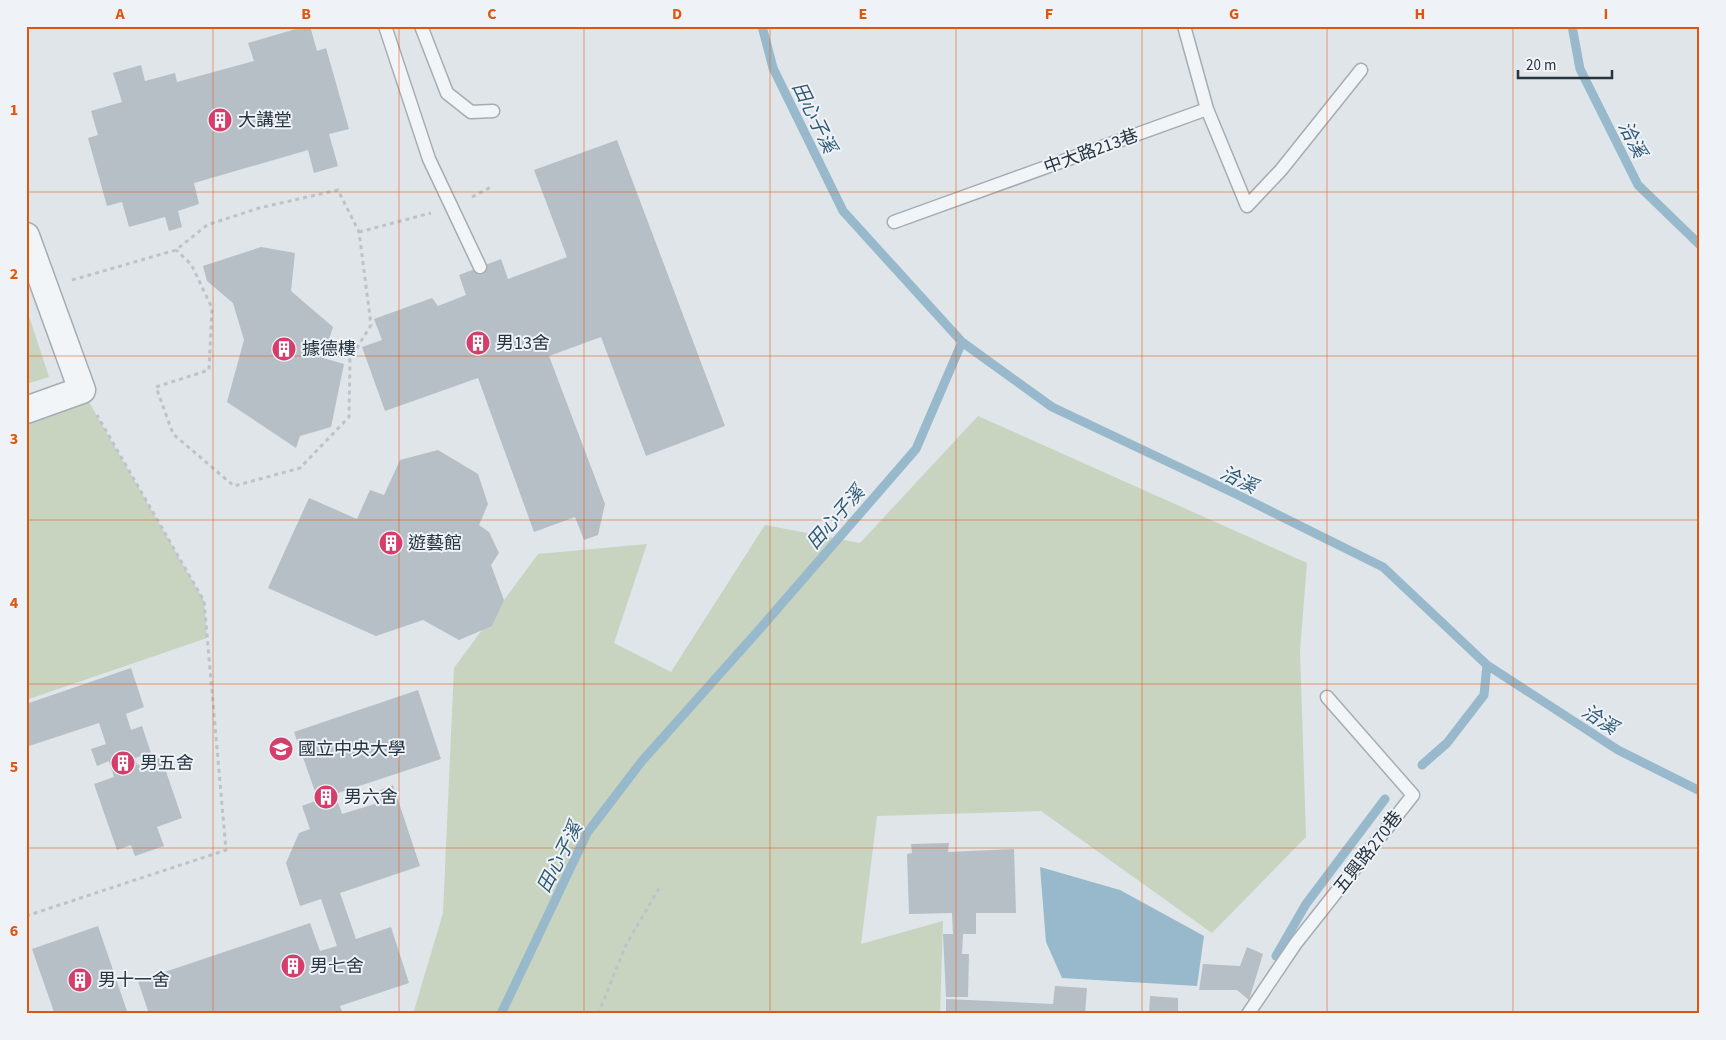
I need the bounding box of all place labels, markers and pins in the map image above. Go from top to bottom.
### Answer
building icon: 大講堂 [207,107,233,133]
place label: 大講堂 [238,108,292,133]
building icon: 男13舍 [465,330,491,356]
place label: 男13舍 [496,331,550,356]
building icon: 據德樓 [271,336,297,362]
place label: 據德樓 [302,337,356,362]
building icon: 遊藝館 [378,530,404,556]
place label: 遊藝館 [408,531,462,556]
school or university icon: 國立中央大學 [268,736,294,762]
place label: 國立中央大學 [298,737,406,762]
building icon: 男五舍 [110,750,136,776]
place label: 男五舍 [140,751,194,776]
building icon: 男六舍 [313,784,339,810]
place label: 男六舍 [344,785,398,810]
building icon: 男七舍 [280,953,306,979]
place label: 男七舍 [310,954,364,979]
building icon: 男十一舍 [67,967,93,993]
place label: 男十一舍 [98,968,170,993]

